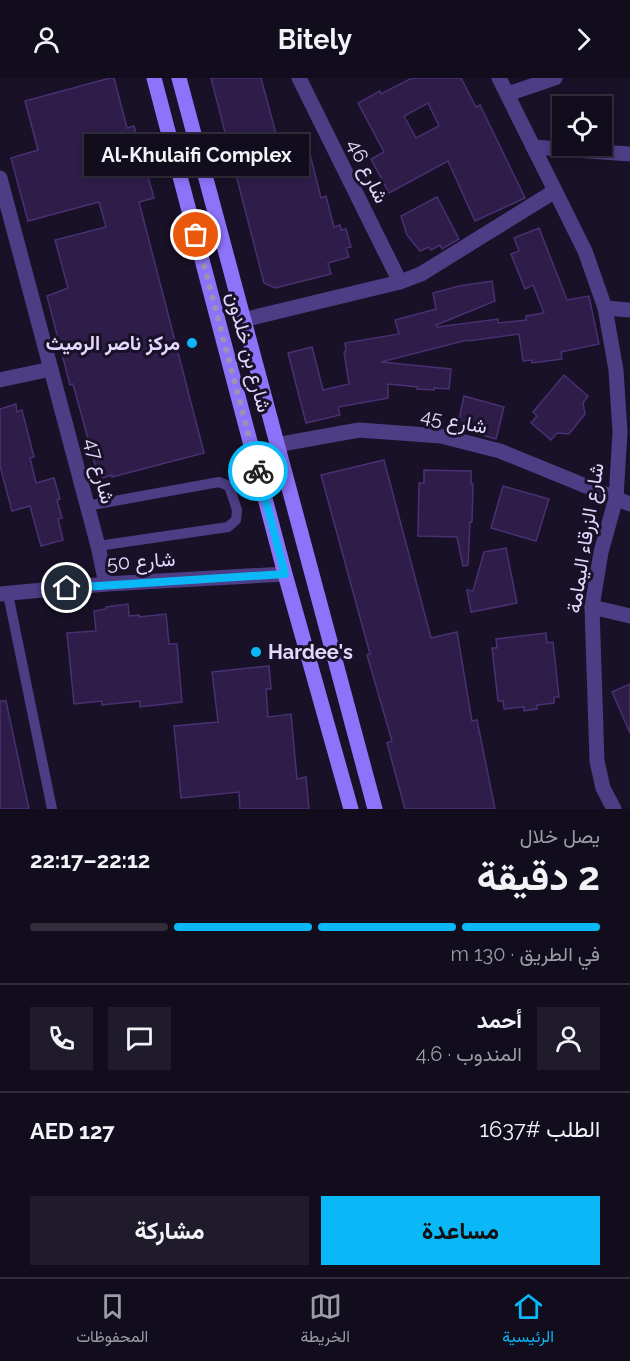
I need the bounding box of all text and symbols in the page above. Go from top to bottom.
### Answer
icon: person [30,23,63,56]
icon: forward [567,23,600,56]
text: Bitely [278,24,352,55]
map controls [552,96,612,156]
button: locate [552,96,612,156]
callout: Al-Khulaifi Complex [83,133,308,175]
street label: شارع 46 [340,135,394,208]
text: Al-Khulaifi Complex [101,143,292,167]
pin [170,209,221,260]
icon: bag [179,218,212,251]
street label: شارع بن خلدون [219,289,277,415]
place label: مركز ناصر الرميث [46,331,180,356]
marker: مركز ناصر الرميث [185,336,199,350]
street label: شارع 45 [419,403,489,441]
street label: شارع 47 [78,436,120,507]
courier [228,441,288,501]
icon: bike [242,455,275,488]
street label: شارع الزرقاء اليمامة [561,461,611,615]
street label: شارع 50 [106,547,176,577]
pin [41,562,92,613]
icon: home [50,571,83,604]
place label: Hardee's [268,640,353,664]
marker: Hardee's [249,645,263,659]
text: يصل خلال [520,824,600,848]
text: 22:12–22:17 [30,847,150,873]
text: 2 دقيقة [477,853,600,899]
text: في الطريق · 130 m [451,942,600,966]
button: phone [30,1007,93,1070]
button: chat [108,1007,171,1070]
text: أحمد [477,1007,522,1033]
button: person [537,1007,600,1070]
text: المندوب · 4.6 [416,1042,522,1066]
text: الطلب #1637 [480,1116,600,1142]
text: AED 127 [30,1118,115,1144]
button: مشاركة [30,1196,309,1265]
button: مساعدة [321,1196,600,1265]
tab: المحفوظات [76,1290,148,1351]
tab: الخريطة [300,1290,350,1351]
tab: الرئيسية [502,1290,554,1351]

